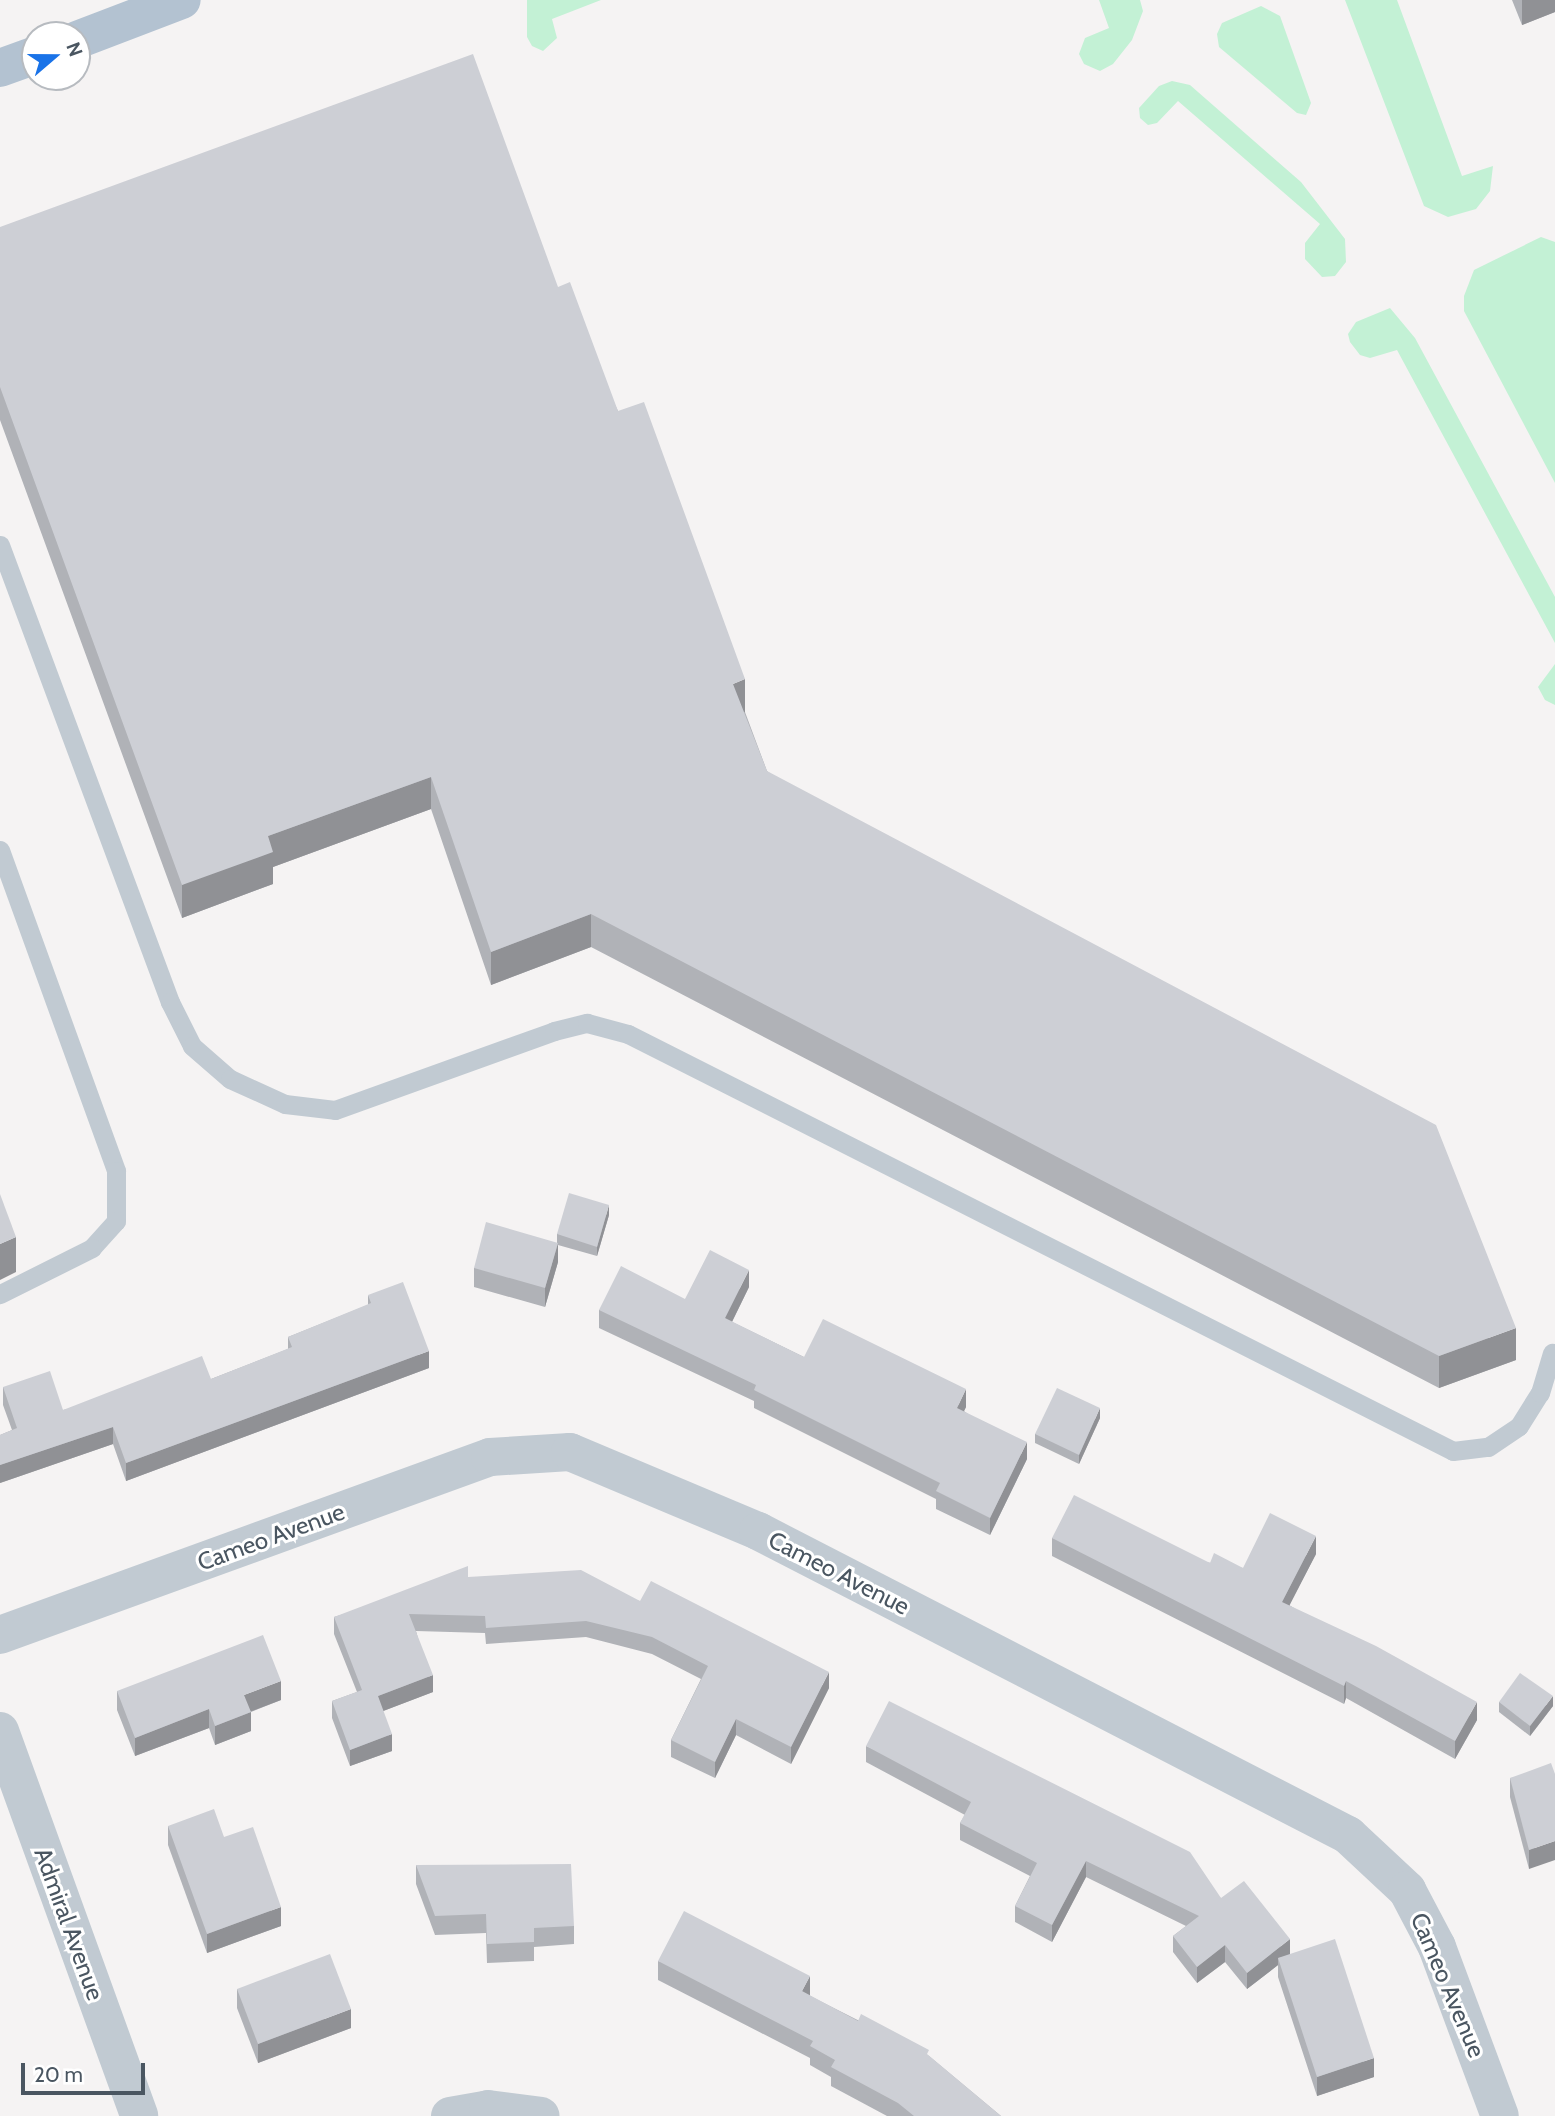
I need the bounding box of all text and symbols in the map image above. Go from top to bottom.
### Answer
north arrow [21,21,91,91]
text: N [61,39,87,60]
street label: Cameo Avenue [194,1497,348,1577]
street label: Cameo Avenue [764,1525,914,1621]
street label: Admiral Avenue [28,1844,110,2004]
street label: Cameo Avenue [1405,1908,1491,2062]
scale bar [24,2050,149,2094]
text: 20 m [34,2062,83,2087]

